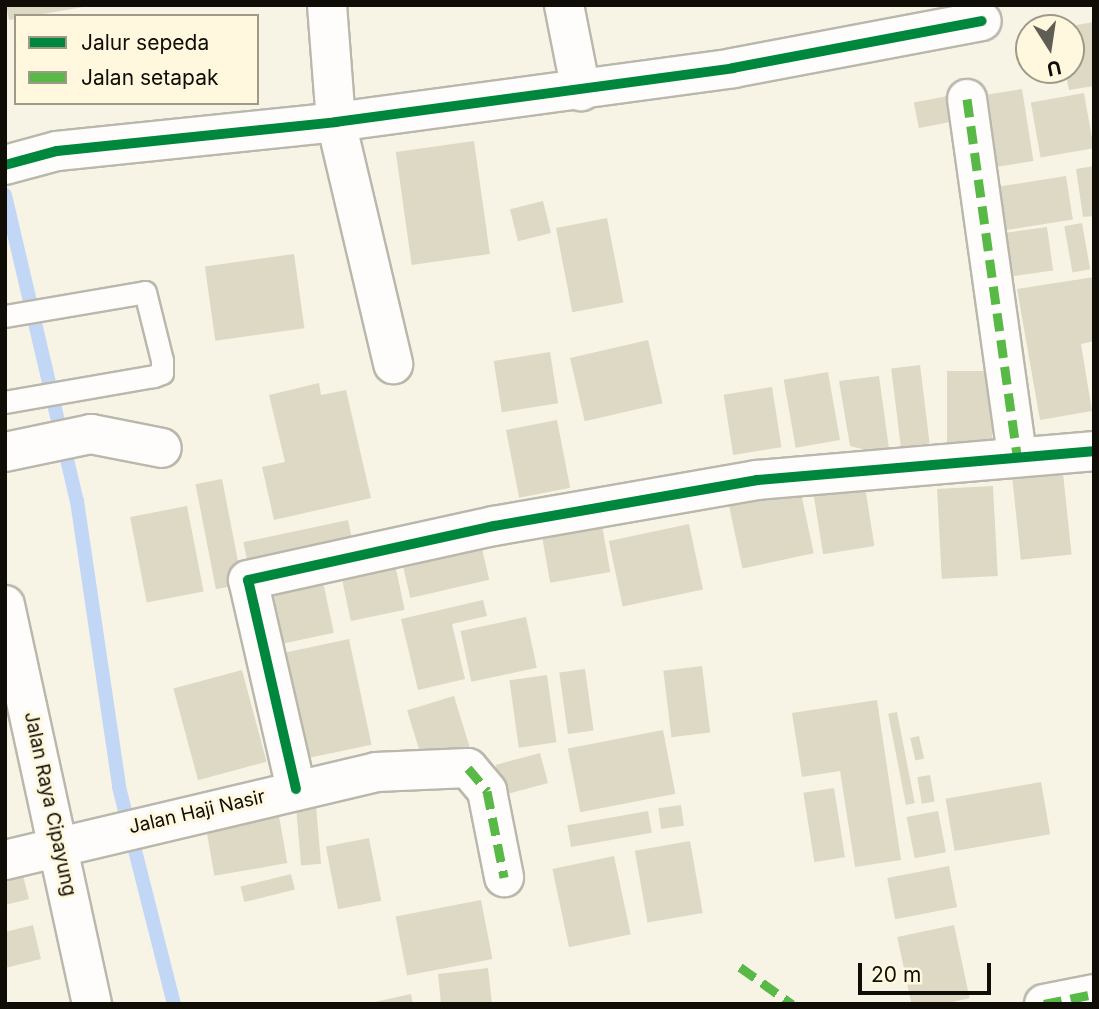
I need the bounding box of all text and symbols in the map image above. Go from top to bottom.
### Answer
legend [14,14,259,105]
north arrow [1015,14,1085,84]
text: Jalur sepeda [81,30,209,55]
text: U [1045,55,1063,81]
text: Jalan setapak [81,65,218,90]
street label: Jalan Raya Cipayung [19,710,81,898]
street label: Jalan Haji Nasir [126,785,268,839]
scale bar [861,950,994,994]
text: 20 m [871,962,921,987]

